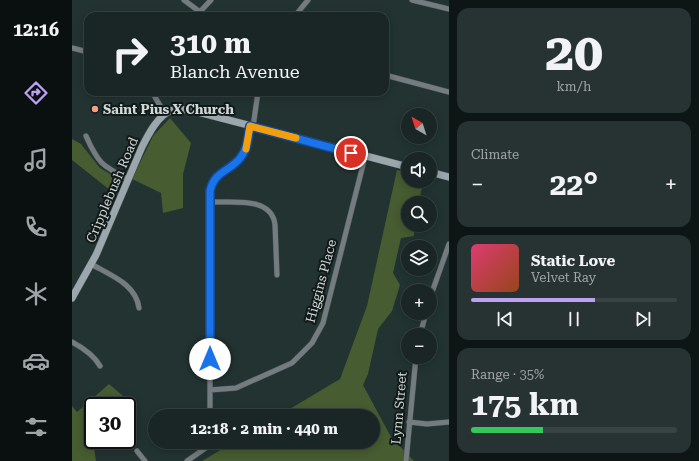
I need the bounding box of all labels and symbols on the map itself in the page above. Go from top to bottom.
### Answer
place label: Saint Pius X Church [103,102,234,117]
marker: Saint Pius X Church [90,104,100,114]
north arrow [401,108,437,144]
street label: Cripplebush Road [83,134,141,245]
pin [334,136,368,170]
street label: Higgins Place [303,238,339,324]
position arrow [189,338,231,380]
street label: Lynn Street [388,371,410,445]
speed limit sign: 30 [84,397,136,449]

